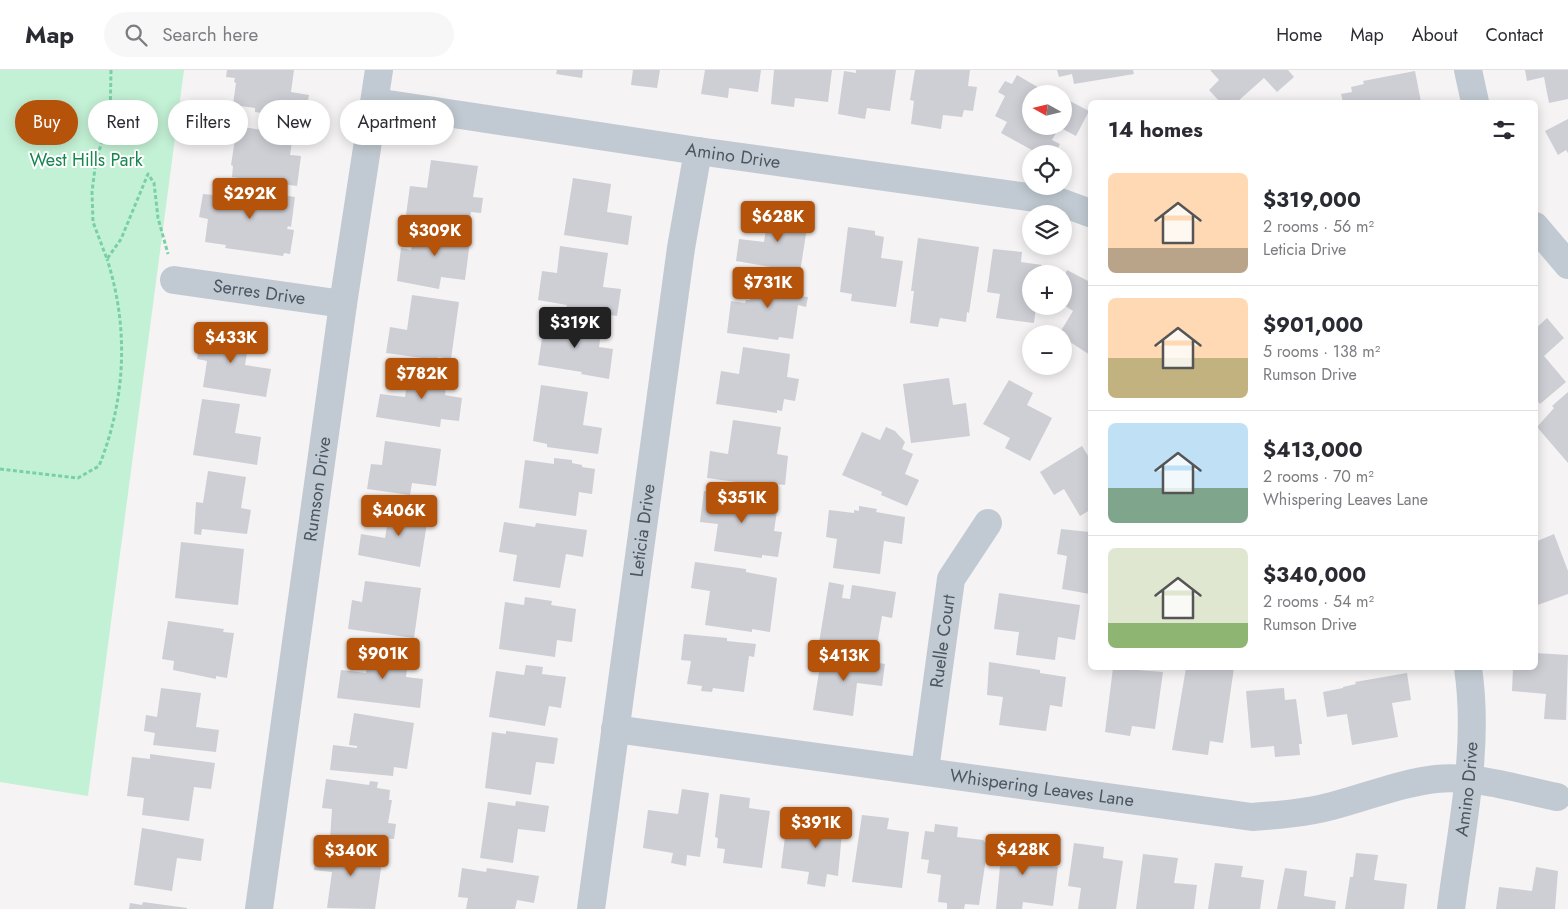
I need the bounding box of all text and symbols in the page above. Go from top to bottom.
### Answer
search box [104,12,454,57]
text: Map [25,17,74,52]
icon: search [122,21,150,49]
text: Search here [162,21,258,48]
text: Home [1276,22,1322,48]
text: Map [1350,22,1384,48]
text: About [1412,22,1457,48]
text: Contact [1485,22,1543,48]
north arrow [1022,85,1072,135]
map controls [1022,85,1072,375]
chip: Buy [15,100,78,145]
chip: Rent [88,100,158,145]
chip: Filters [168,100,248,145]
chip: New [258,100,330,145]
chip: Apartment [340,100,454,145]
text: 14 homes [1108,115,1203,145]
icon: filters [1490,116,1518,144]
street label: Amino Drive [684,136,782,175]
button: locate [1022,145,1072,195]
park label: West Hills Park [29,147,143,173]
pin: $292K [215,178,285,220]
text: $292K [224,182,276,205]
text: $319,000 [1263,185,1361,215]
icon: home [1148,193,1208,253]
pin: $628K [743,200,813,243]
text: $628K [752,205,804,228]
button: layers [1022,205,1072,255]
pin: $309K [400,214,470,257]
text: 2 rooms · 56 m² [1263,215,1374,238]
text: $309K [409,219,461,242]
text: Leticia Drive [1263,238,1346,261]
button: + [1022,265,1072,315]
pin: $731K [733,266,803,309]
text: $731K [744,271,792,294]
street label: Serres Drive [211,273,307,312]
pin: $319K [540,306,610,349]
text: $901,000 [1263,310,1363,340]
text: $319K [550,311,600,334]
icon: home [1148,318,1208,378]
pin: $433K [196,322,266,364]
button: − [1022,325,1072,375]
text: $433K [205,326,257,349]
text: 5 rooms · 138 m² [1263,340,1380,363]
pin: $782K [387,358,457,400]
text: $782K [396,362,448,385]
text: Rumson Drive [1263,363,1357,386]
street label: Rumson Drive [297,435,337,543]
text: $413,000 [1263,435,1363,465]
icon: home [1148,443,1208,503]
text: 2 rooms · 70 m² [1263,465,1374,488]
street label: Leticia Drive [623,482,662,579]
pin: $351K [707,482,777,524]
text: $351K [717,486,767,509]
text: Whispering Leaves Lane [1263,488,1428,511]
pin: $406K [364,494,434,537]
text: $406K [372,499,426,522]
text: $340,000 [1263,560,1366,590]
icon: home [1148,568,1208,628]
text: 2 rooms · 54 m² [1263,590,1374,613]
street label: Ruelle Court [923,592,962,689]
text: Rumson Drive [1263,613,1357,636]
pin: $901K [348,638,418,680]
pin: $413K [809,640,879,682]
text: $901K [358,642,408,665]
text: $413K [819,644,869,667]
street label: Amino Drive [1449,741,1484,838]
street label: Whispering Leaves Lane [948,762,1136,814]
pin: $391K [781,806,851,849]
text: $391K [791,811,841,834]
pin: $340K [316,834,386,877]
pin: $428K [988,834,1058,876]
text: $428K [997,838,1049,861]
text: $340K [325,839,377,862]

